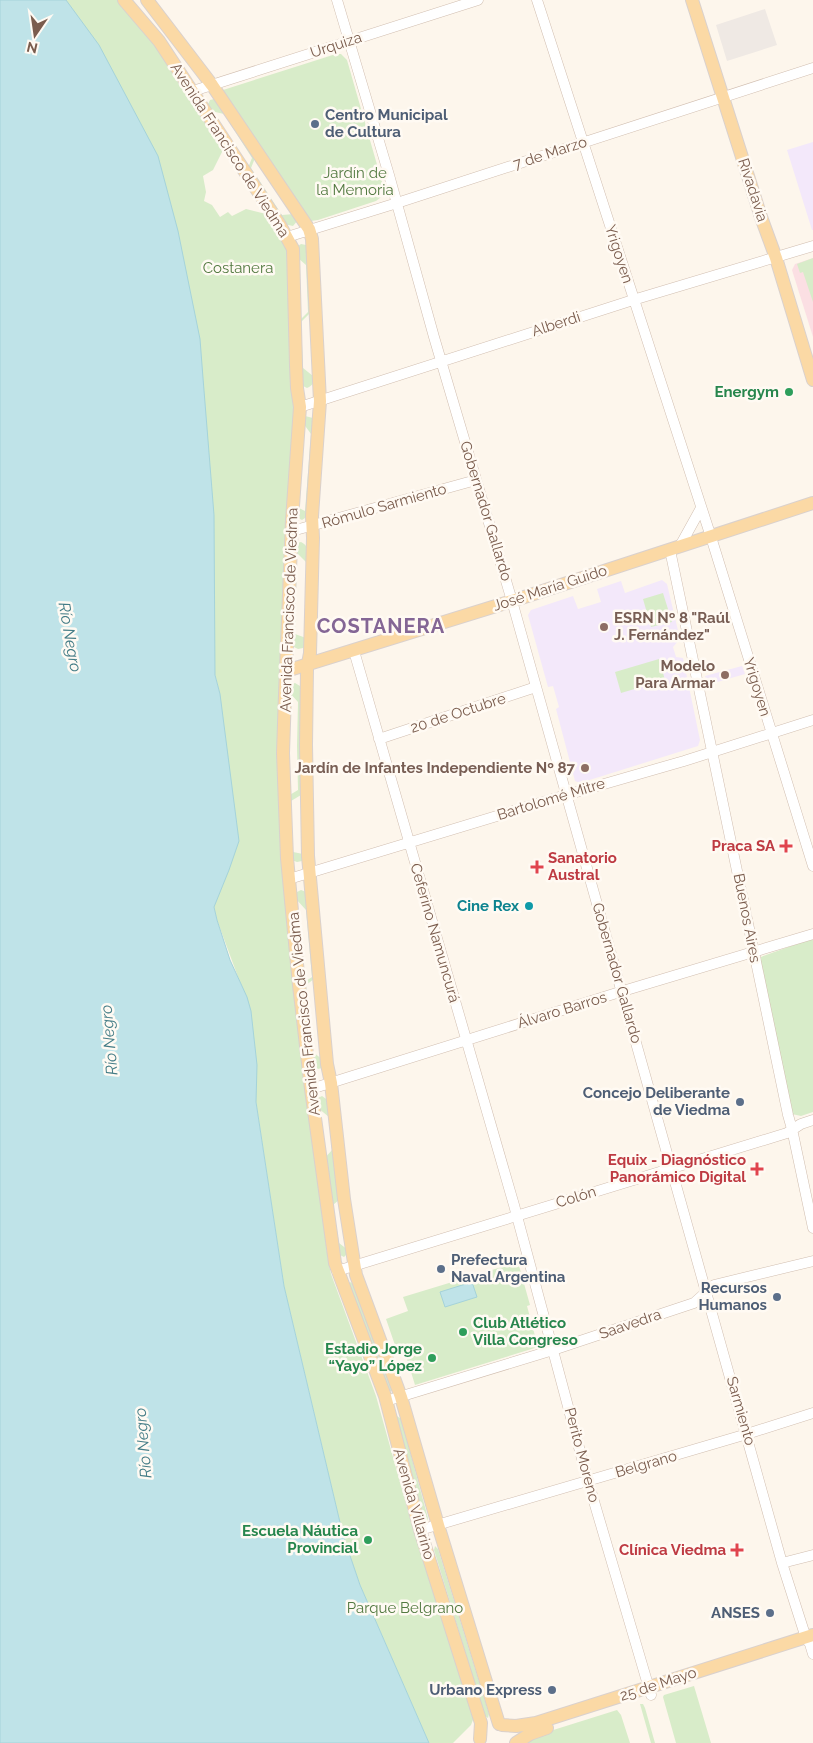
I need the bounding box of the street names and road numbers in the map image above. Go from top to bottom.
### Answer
street label: Urquiza [308,28,364,62]
street label: Avenida Francisco de Viedma [167,59,293,241]
street label: 7 de Marzo [511,133,589,173]
street label: Rivadavia [734,156,772,224]
street label: Yrigoyen [601,222,637,286]
street label: Alberdi [529,308,583,340]
street label: Gobernador Gallardo [456,439,516,583]
street label: Rómulo Sarmiento [320,480,448,532]
street label: Avenida Francisco de Viedma [276,507,302,713]
street label: José María Guido [491,561,609,615]
street label: Yrigoyen [740,655,774,719]
street label: 20 de Octubre [408,689,508,737]
street label: Bartolomé Mitre [495,774,607,824]
street label: Ceferino Namuncurá [406,861,464,1005]
street label: Buenos Aires [730,872,764,964]
street label: Gobernador Gallardo [588,901,646,1045]
street label: Avenida Francisco de Viedma [284,911,324,1117]
street label: Álvaro Barros [515,988,609,1032]
street label: Colón [554,1182,598,1212]
street label: Saavedra [597,1305,663,1343]
street label: Sarmiento [723,1374,759,1448]
street label: Perito Moreno [561,1406,603,1505]
street label: Avenida Villarino [389,1446,439,1562]
street label: Belgrano [613,1447,679,1481]
street label: 25 de Mayo [617,1663,699,1705]

